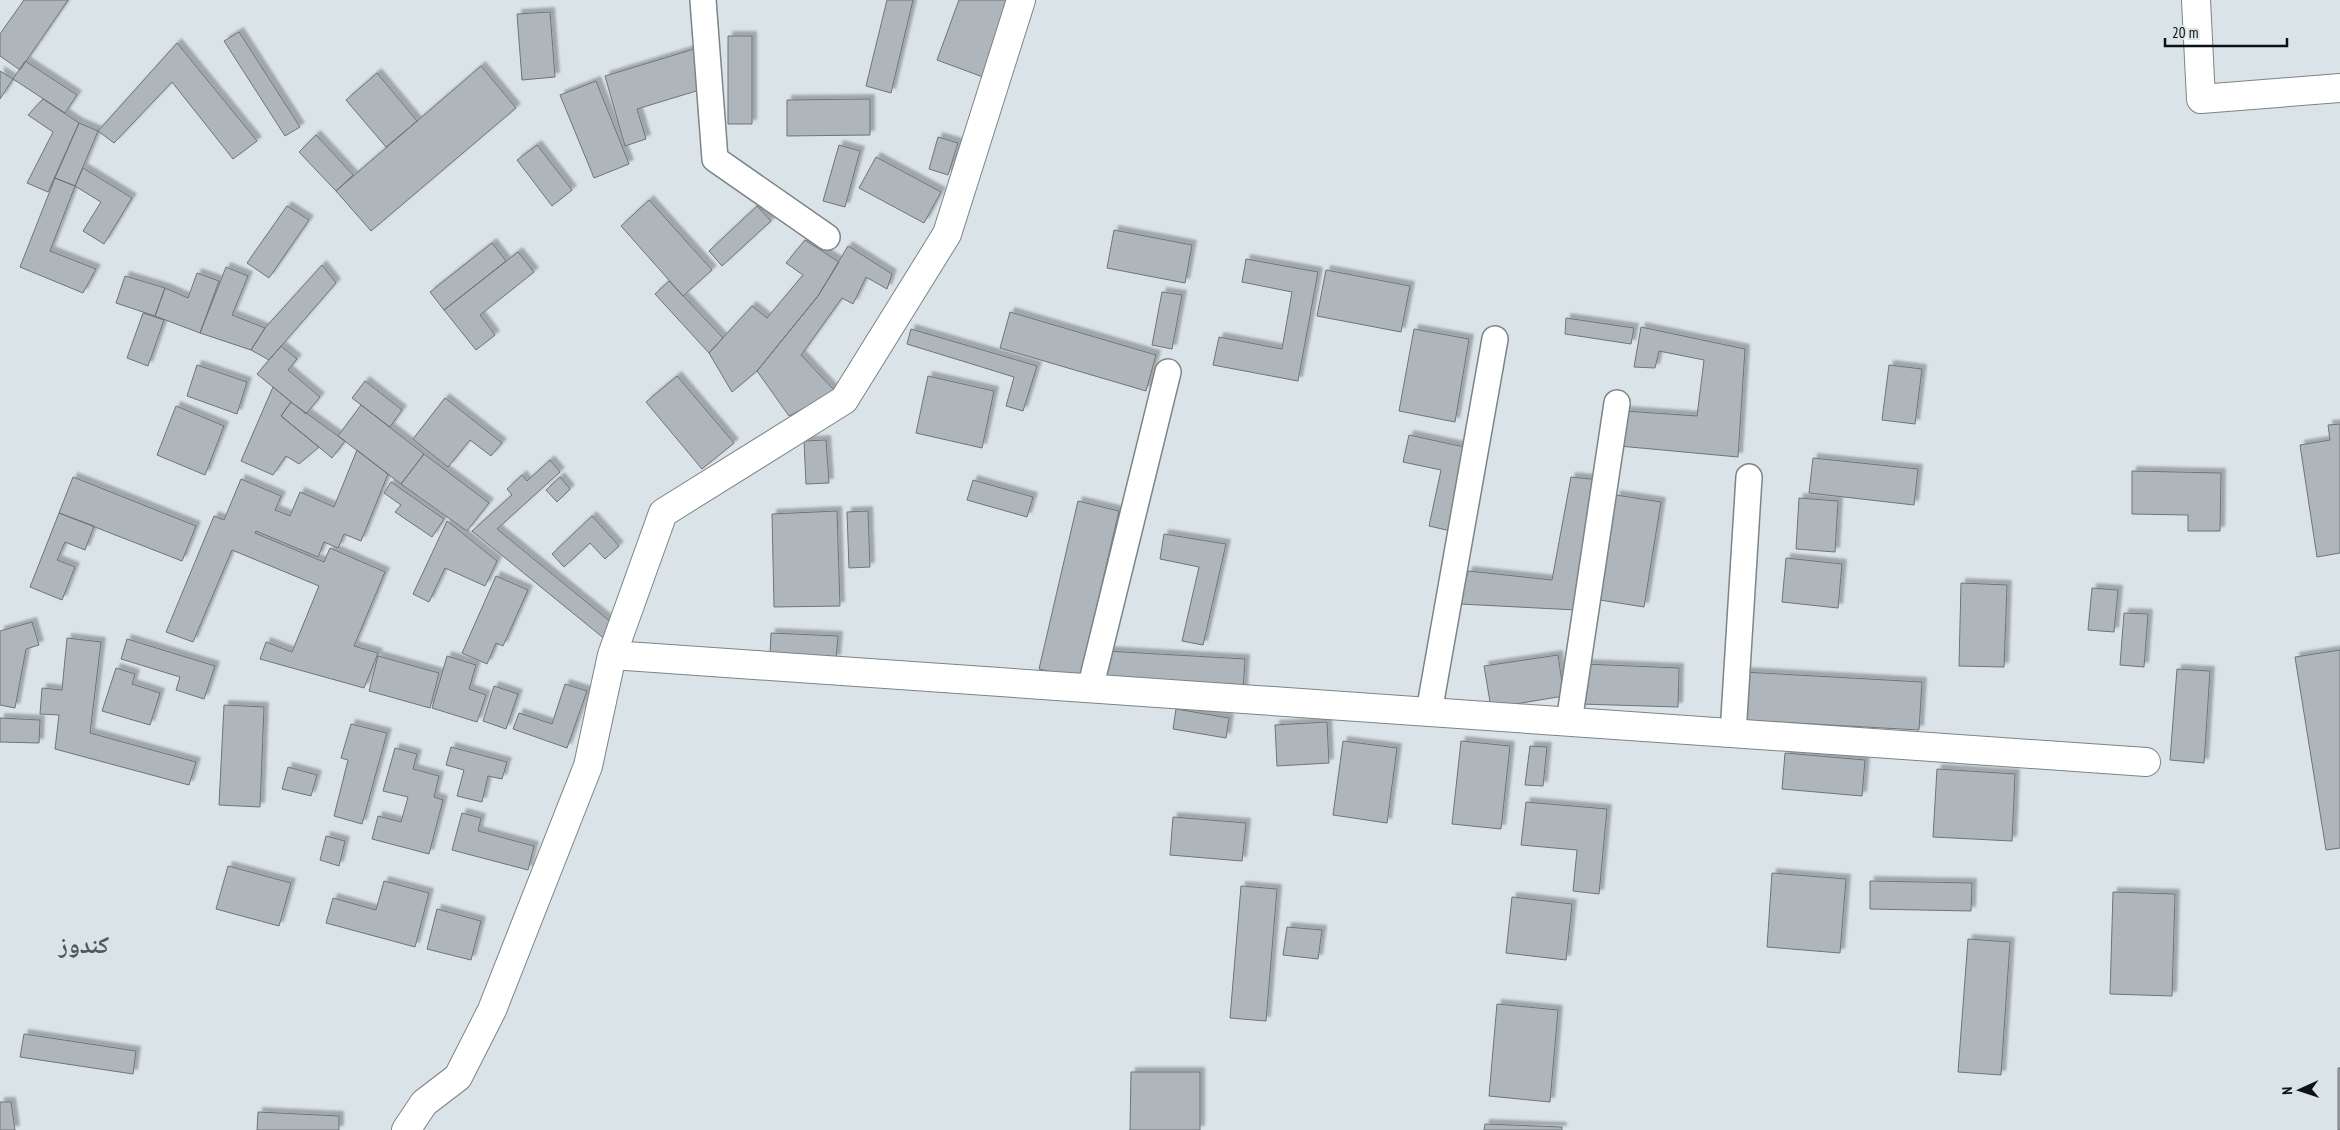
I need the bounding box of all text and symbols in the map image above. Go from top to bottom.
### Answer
scale bar [2165,15,2288,47]
text: 20 m [2172,23,2198,42]
district label: کندوز [58,929,109,960]
north arrow [2275,1065,2325,1115]
text: N [2278,1086,2296,1095]

